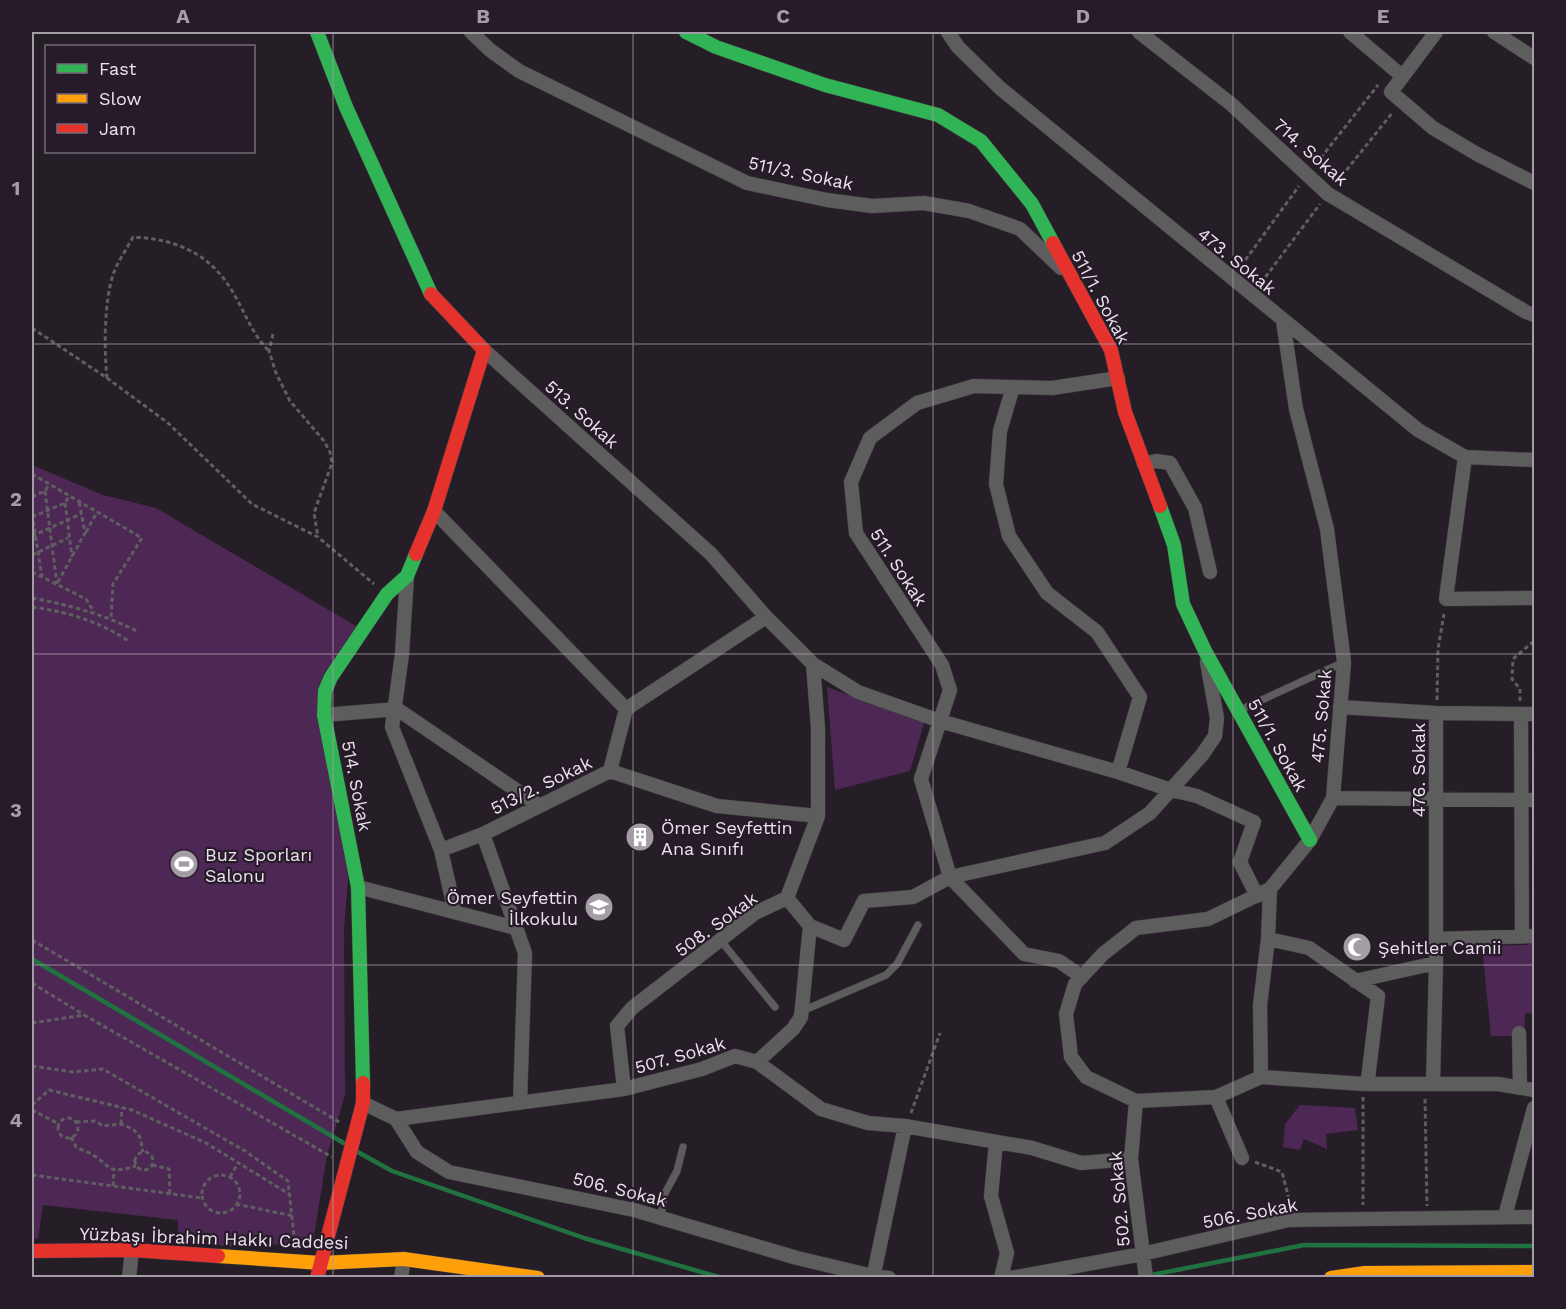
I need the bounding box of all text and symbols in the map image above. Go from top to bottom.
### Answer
text: A [176,4,190,28]
text: B [476,4,490,28]
text: C [776,4,790,28]
text: D [1076,4,1090,28]
text: E [1377,4,1389,28]
legend [45,45,255,153]
text: Fast [99,58,137,79]
text: Slow [99,88,142,109]
street label: 714. Sokak [1270,114,1352,190]
text: Jam [99,118,136,139]
street label: 511/3. Sokak [747,152,855,194]
text: 1 [12,176,20,200]
street label: 473. Sokak [1194,223,1280,299]
street label: 511/1. Sokak [1068,247,1134,347]
street label: 513. Sokak [541,376,623,452]
text: 2 [10,487,22,511]
street label: 511. Sokak [866,524,932,610]
street label: 475. Sokak [1306,668,1336,764]
street label: 511/1. Sokak [1244,695,1312,795]
street label: 476. Sokak [1408,723,1429,817]
street label: 514. Sokak [338,739,376,833]
street label: 513/2. Sokak [487,751,595,819]
text: 3 [10,798,22,822]
place label: Ömer Seyfettin Ana Sınıfı [661,817,793,859]
building icon: Ömer Seyfettin Ana Sınıfı [624,821,656,853]
place label: Buz Sporları Salonu [205,844,312,886]
sports icon: Buz Sporları Salonu [168,848,200,880]
place label: Ömer Seyfettin İlkokulu [446,887,578,929]
street label: 508. Sokak [671,887,761,961]
school or university icon: Ömer Seyfettin İlkokulu [583,891,615,923]
mosque icon: Şehitler Camii [1341,931,1373,963]
place label: Şehitler Camii [1378,937,1502,958]
street label: 507. Sokak [632,1032,728,1078]
text: 4 [10,1108,23,1132]
street label: 502. Sokak [1104,1150,1134,1248]
street label: 506. Sokak [571,1167,669,1211]
street label: 506. Sokak [1201,1194,1299,1232]
street label: Yüzbaşı İbrahim Hakkı Caddesi [79,1223,349,1253]

